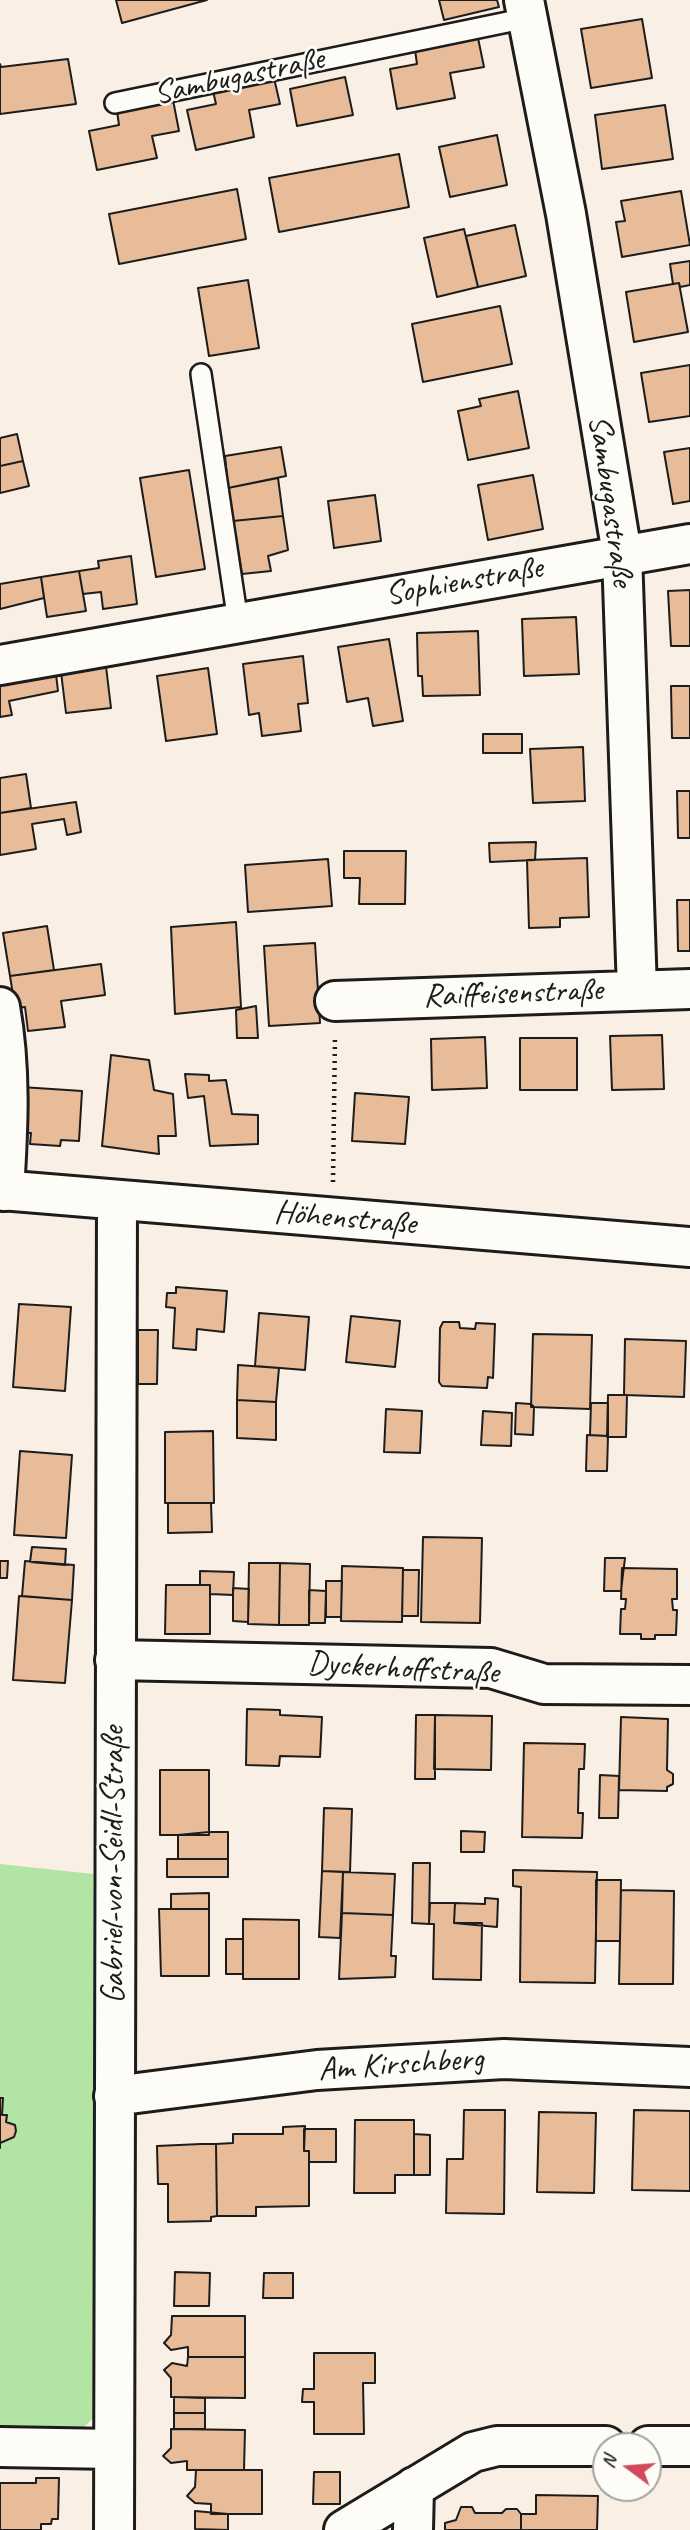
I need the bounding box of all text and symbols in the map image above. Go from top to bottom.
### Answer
street label: Sambugastraße [150,40,328,114]
street label: Sambugastraße [578,413,642,589]
street label: Sophienstraße [382,549,546,615]
street label: Raiffeisenstraße [423,971,603,1017]
street label: Höhenstraße [272,1193,418,1245]
street label: Dyckerhoffstraße [306,1644,500,1694]
street label: Gabriel-von-Seidl-Straße [94,1726,134,2004]
street label: Am Kirschberg [317,2039,485,2091]
north arrow [592,2432,662,2502]
text: N [596,2453,622,2471]

